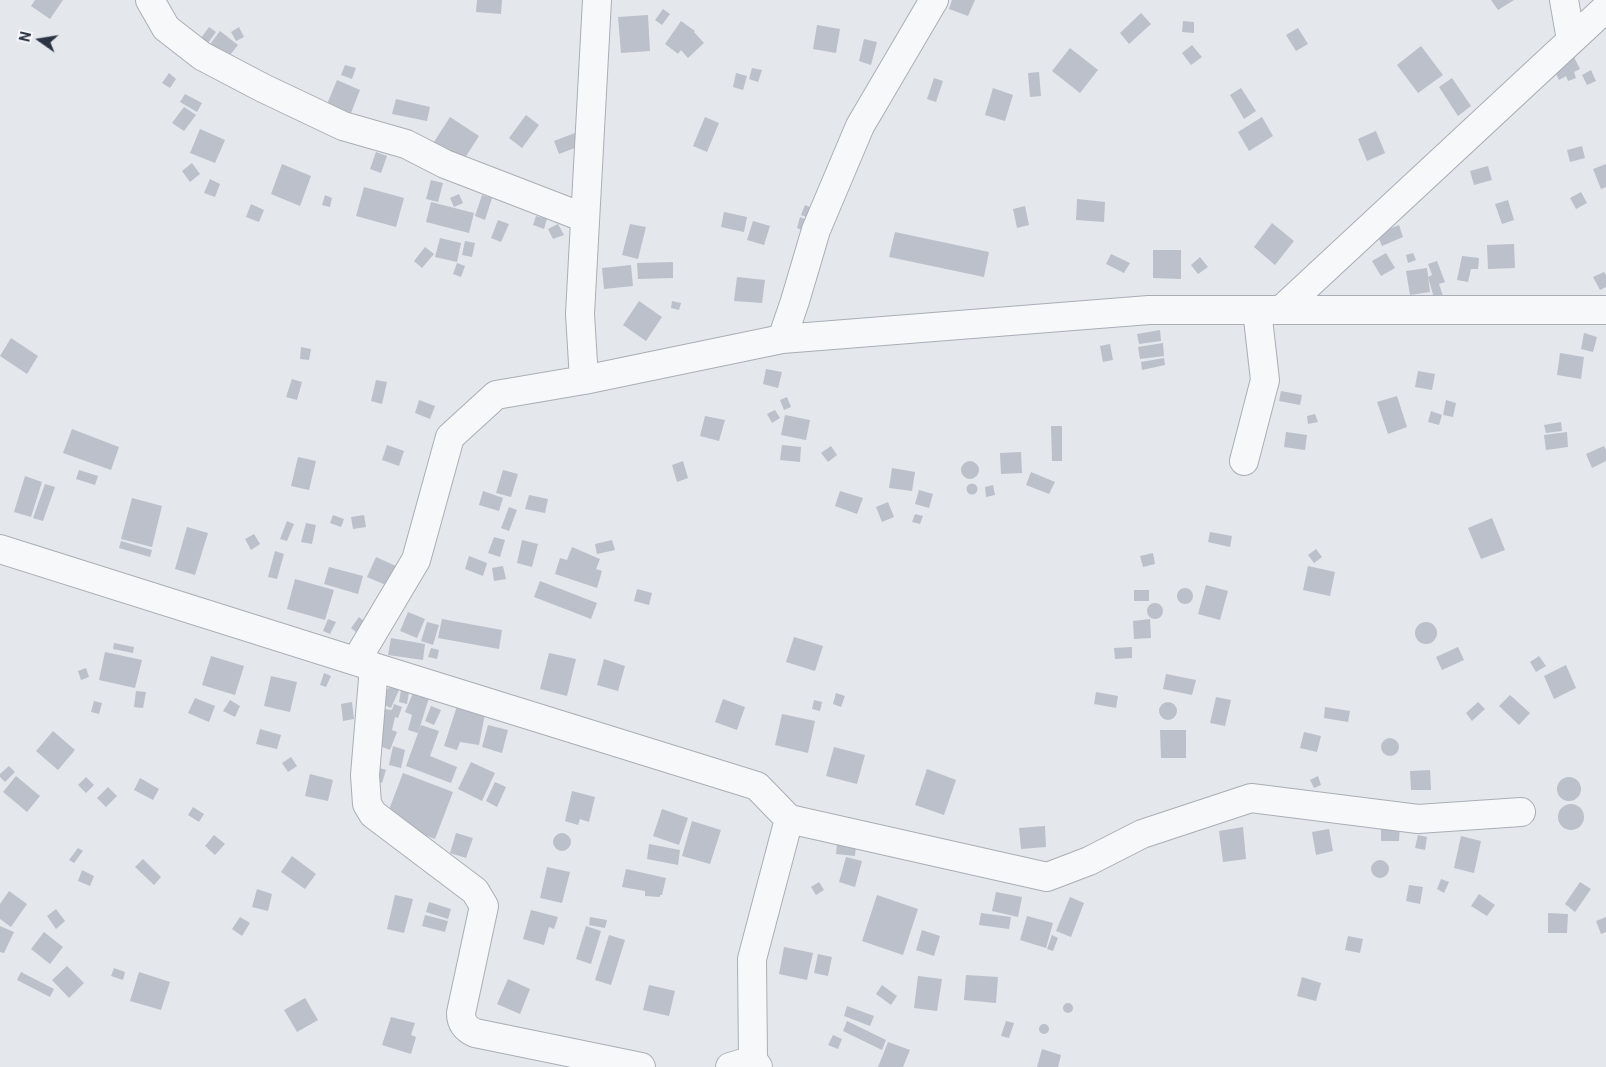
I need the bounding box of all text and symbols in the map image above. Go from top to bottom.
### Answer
north arrow [15,15,65,65]
text: N [16,30,34,43]

